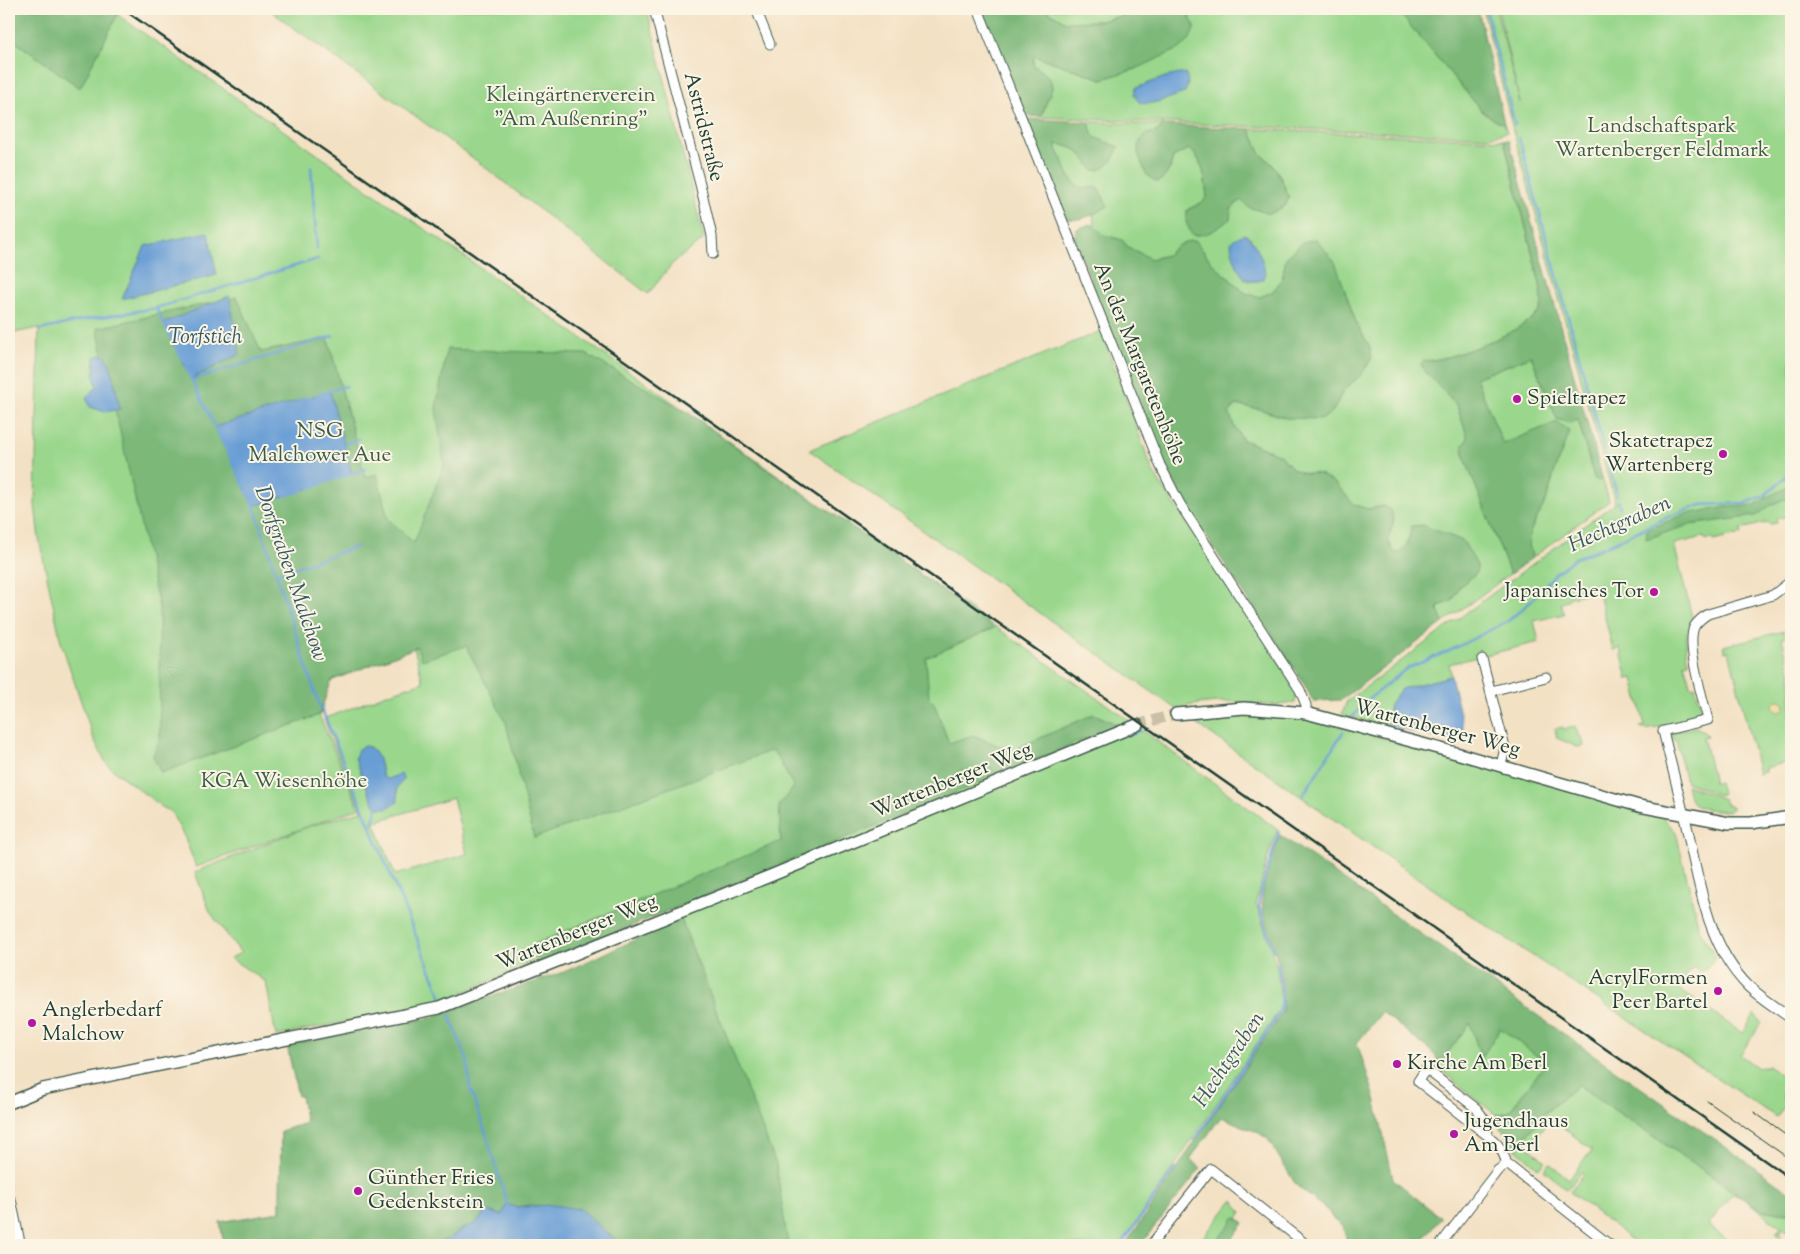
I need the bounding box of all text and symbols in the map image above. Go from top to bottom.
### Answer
street label: Astridstraße [675,69,731,185]
park label: Kleingärtnerverein "Am Außenring" [486,81,656,135]
park label: Landschaftspark Wartenberger Feldmark [1555,112,1770,166]
street label: An der Margaretenhöhe [1085,258,1193,470]
water label: Torfstich [168,322,243,354]
place label: Spieltrapez [1527,384,1626,414]
marker: Spieltrapez [1511,393,1523,405]
park label: NSG Malchower Aue [249,417,391,471]
place label: Skatetrapez Wartenberg [1605,427,1713,481]
marker: Skatetrapez Wartenberg [1717,448,1729,460]
water label: Dorfgraben Malchow [245,482,335,666]
water label: Hechtgraben [1563,488,1677,562]
place label: Japanisches Tor [1503,577,1644,607]
marker: Japanisches Tor [1648,586,1660,598]
street label: Wartenberger Weg [1350,692,1524,766]
street label: Wartenberger Weg [867,735,1037,827]
park label: KGA Wiesenhöhe [201,767,367,797]
street label: Wartenberger Weg [492,887,662,979]
place label: AcrylFormen Peer Bartel [1588,964,1708,1018]
marker: AcrylFormen Peer Bartel [1712,985,1724,997]
place label: Anglerbedarf Malchow [42,996,164,1050]
water label: Hechtgraben [1186,1005,1274,1114]
marker: Anglerbedarf Malchow [26,1017,38,1029]
place label: Kirche Am Berl [1407,1049,1547,1079]
marker: Kirche Am Berl [1391,1058,1403,1070]
place label: Jugendhaus Am Berl [1463,1107,1568,1161]
marker: Jugendhaus Am Berl [1448,1128,1460,1140]
place label: Günther Fries Gedenkstein [368,1164,494,1218]
marker: Günther Fries Gedenkstein [352,1185,364,1197]

